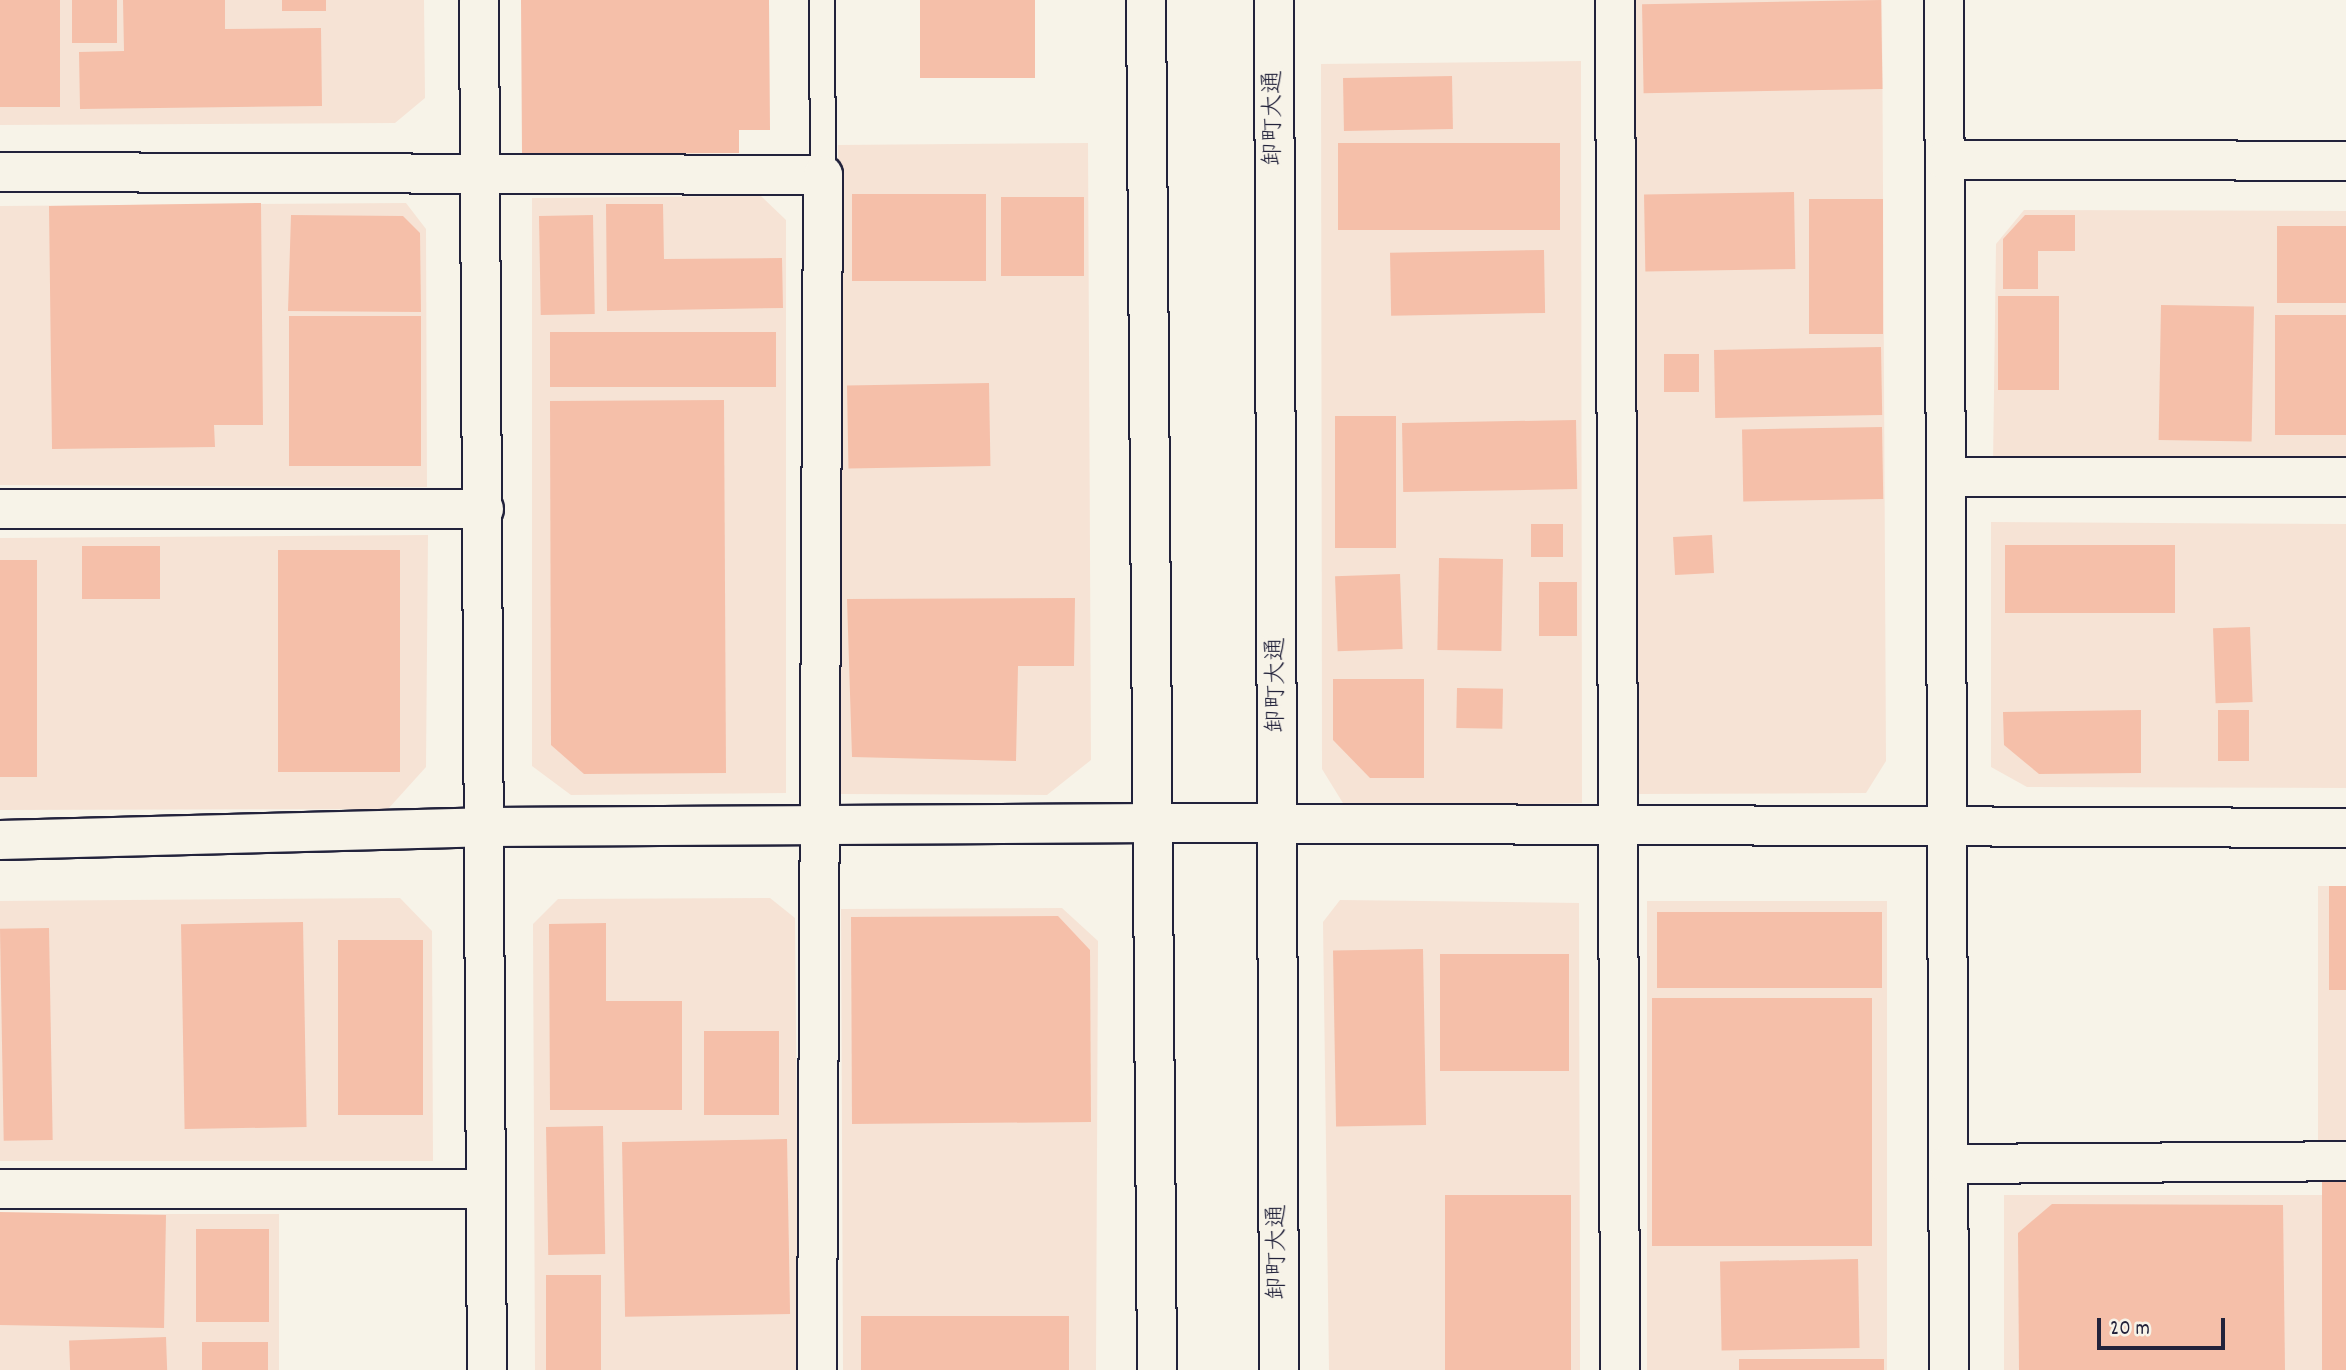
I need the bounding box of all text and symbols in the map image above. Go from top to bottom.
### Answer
street label: 卸町大通 [1261,70,1289,166]
street label: 卸町大通 [1264,637,1292,733]
street label: 卸町大通 [1265,1204,1293,1300]
scale bar [2101,1304,2229,1348]
text: 20 m [2110,1315,2150,1345]

